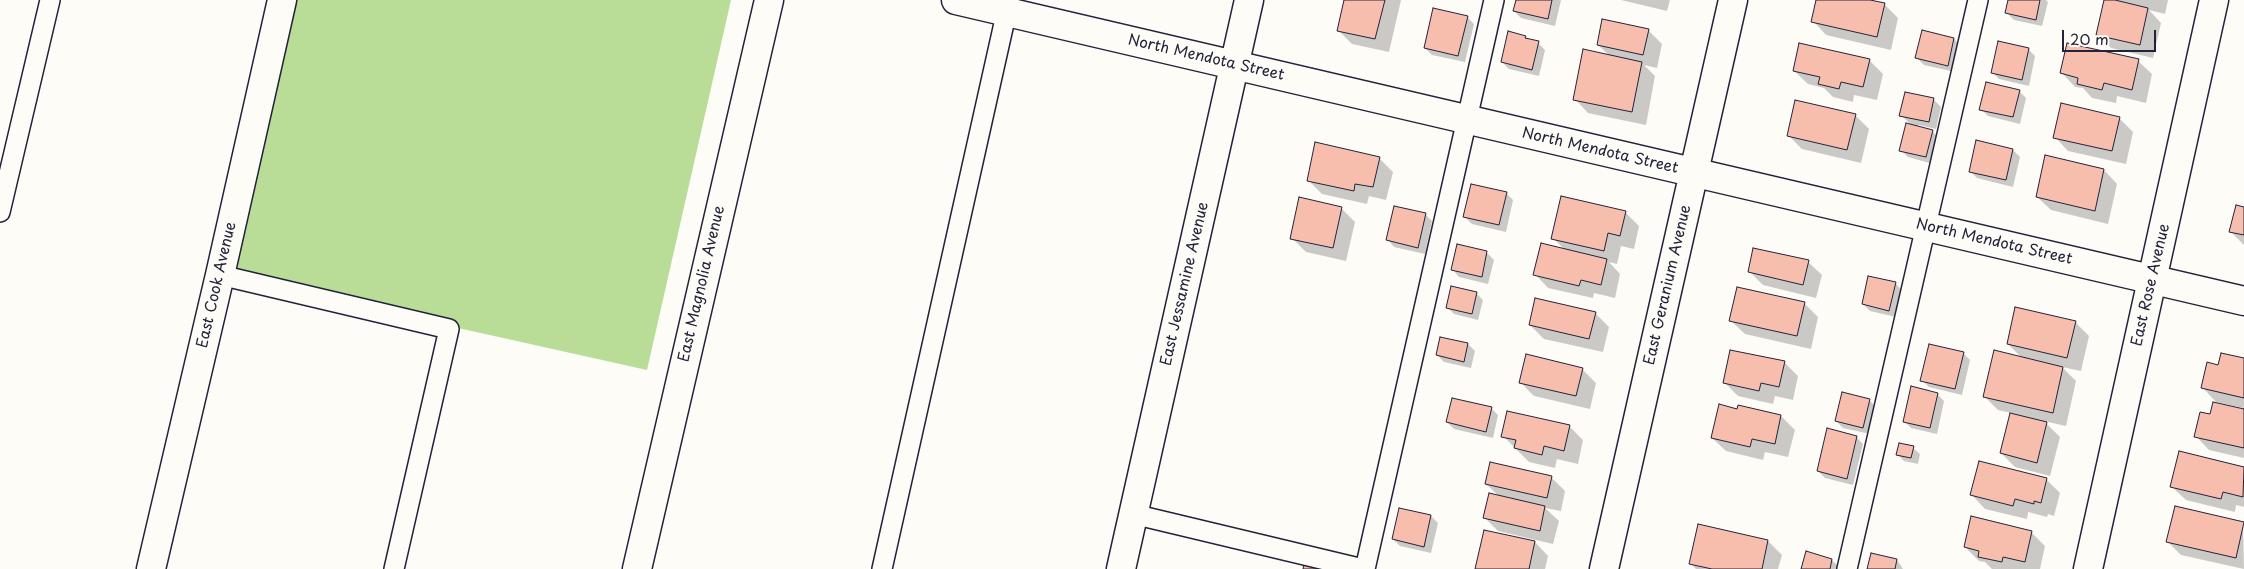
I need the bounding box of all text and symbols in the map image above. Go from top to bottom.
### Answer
scale bar [2064,20,2158,52]
text: 20 m [2070,27,2109,50]
street label: North Mendota Street [1126,31,1286,85]
street label: North Mendota Street [1520,124,1680,178]
street label: East Jessamine Avenue [1157,200,1213,368]
street label: East Geranium Avenue [1641,203,1695,367]
street label: East Magnolia Avenue [675,204,729,364]
street label: North Mendota Street [1914,215,2074,269]
street label: East Cook Avenue [194,220,240,350]
street label: East Rose Avenue [2128,222,2174,348]

